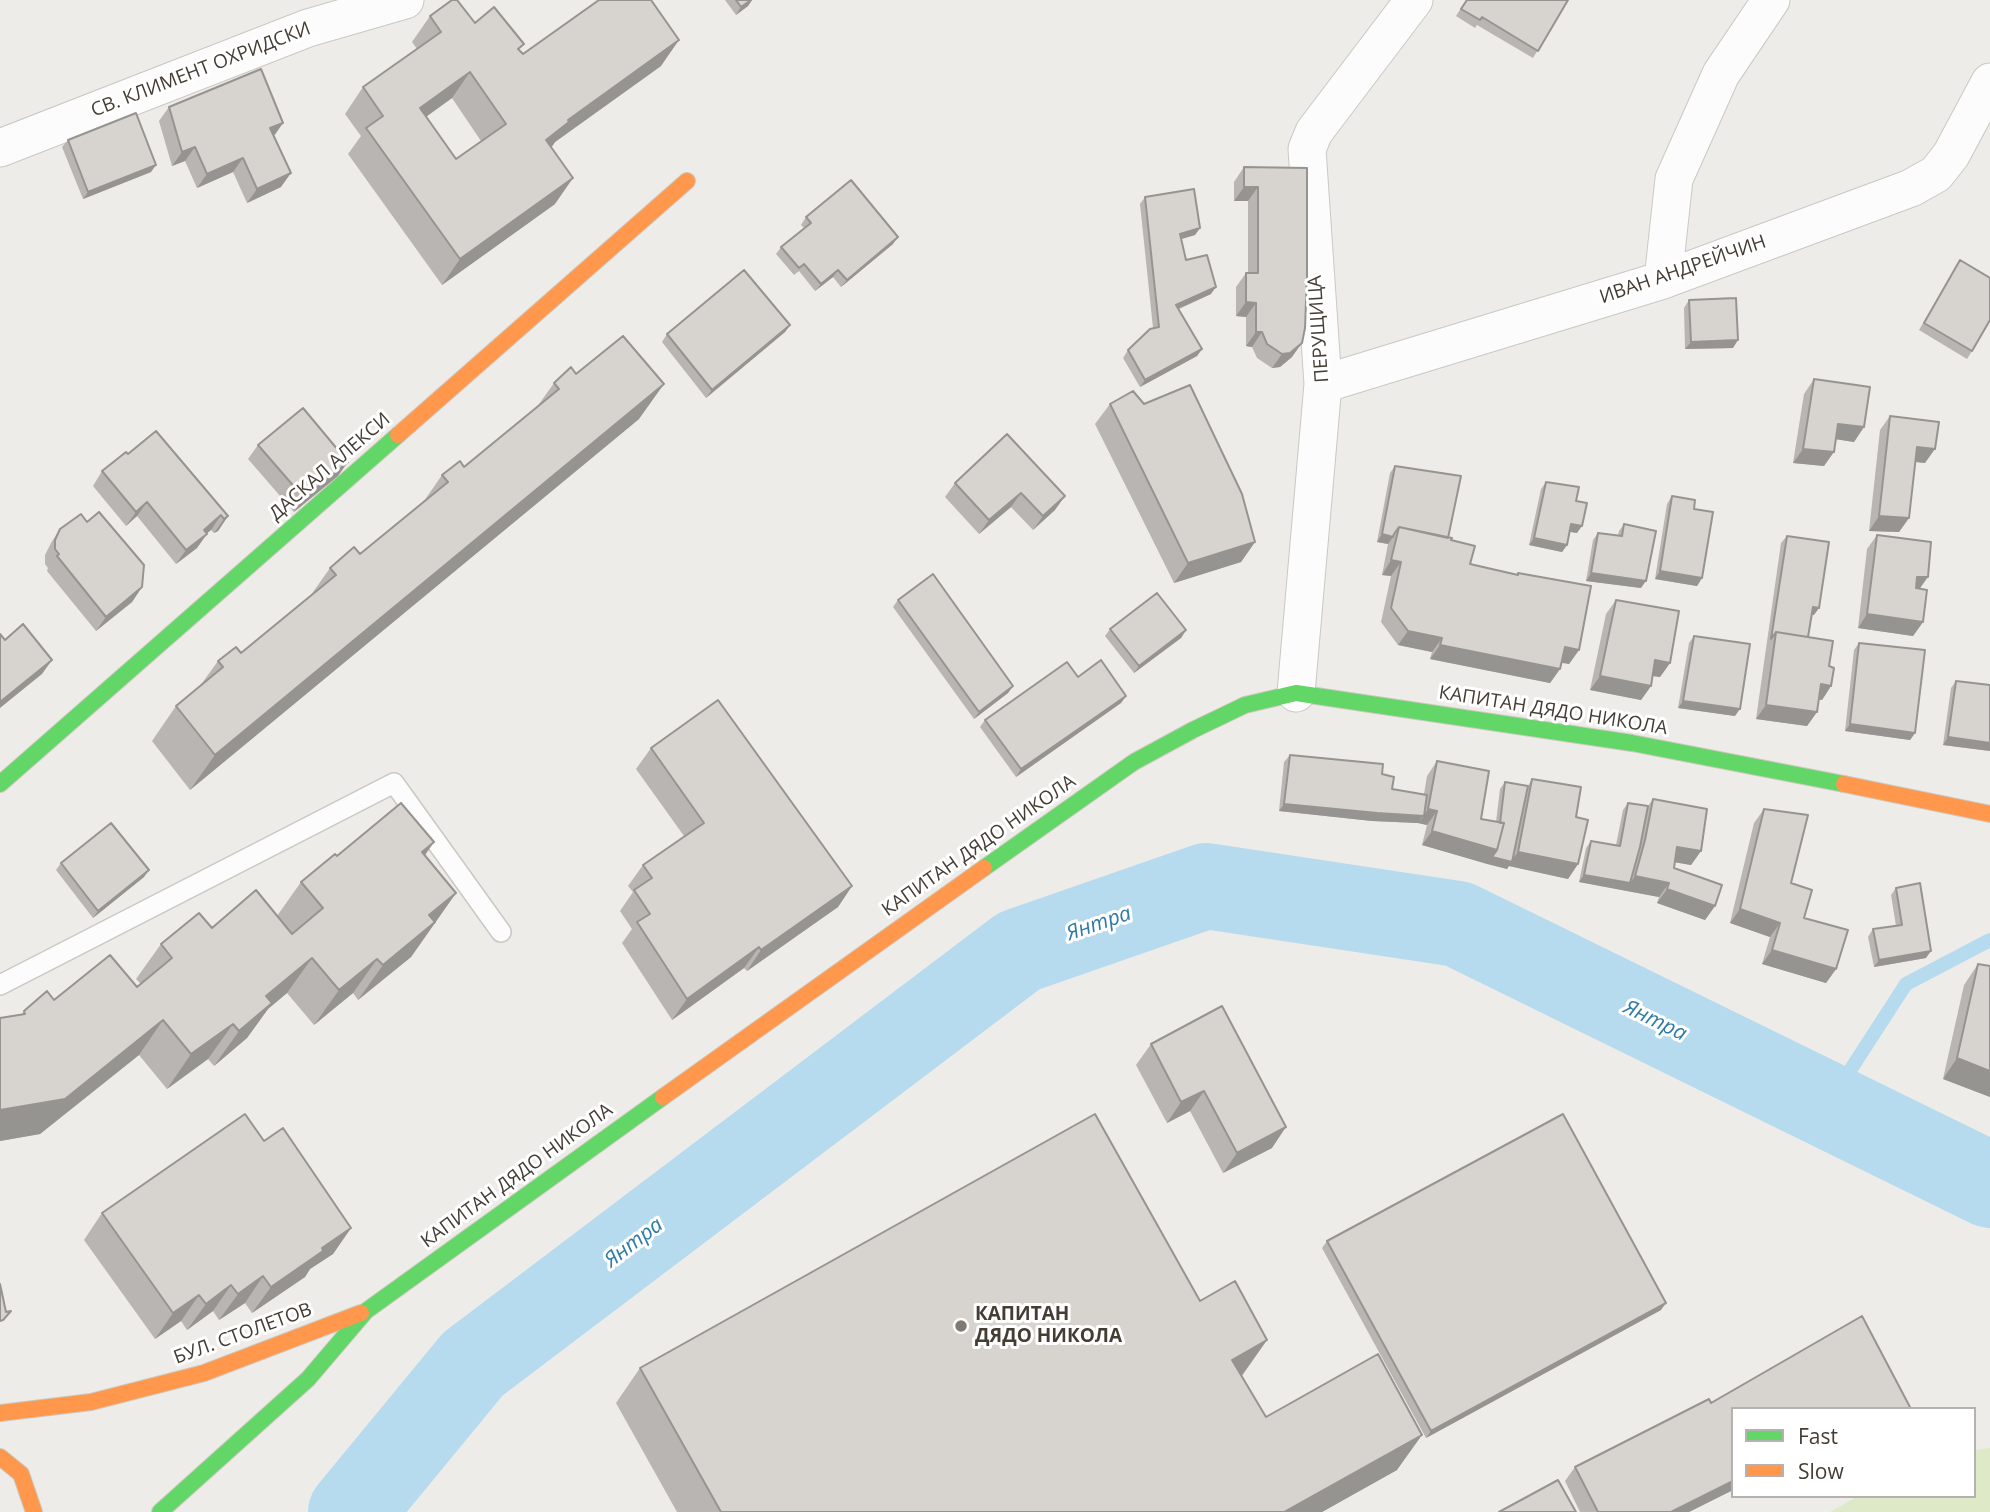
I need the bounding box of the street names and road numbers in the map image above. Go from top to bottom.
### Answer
street label: СВ. КЛИМЕНТ ОХРИДСКИ [88,18,314,122]
street label: ИВАН АНДРЕЙЧИН [1597,231,1769,309]
street label: ПЕРУЩИЦА [1304,274,1334,384]
street label: ДАСКАЛ АЛЕКСИ [265,408,395,526]
street label: КАПИТАН ДЯДО НИКОЛА [1437,682,1669,740]
street label: КАПИТАН ДЯДО НИКОЛА [878,770,1080,922]
street label: КАПИТАН ДЯДО НИКОЛА [417,1099,617,1253]
street label: БУЛ. СТОЛЕТОВ [171,1298,315,1370]

